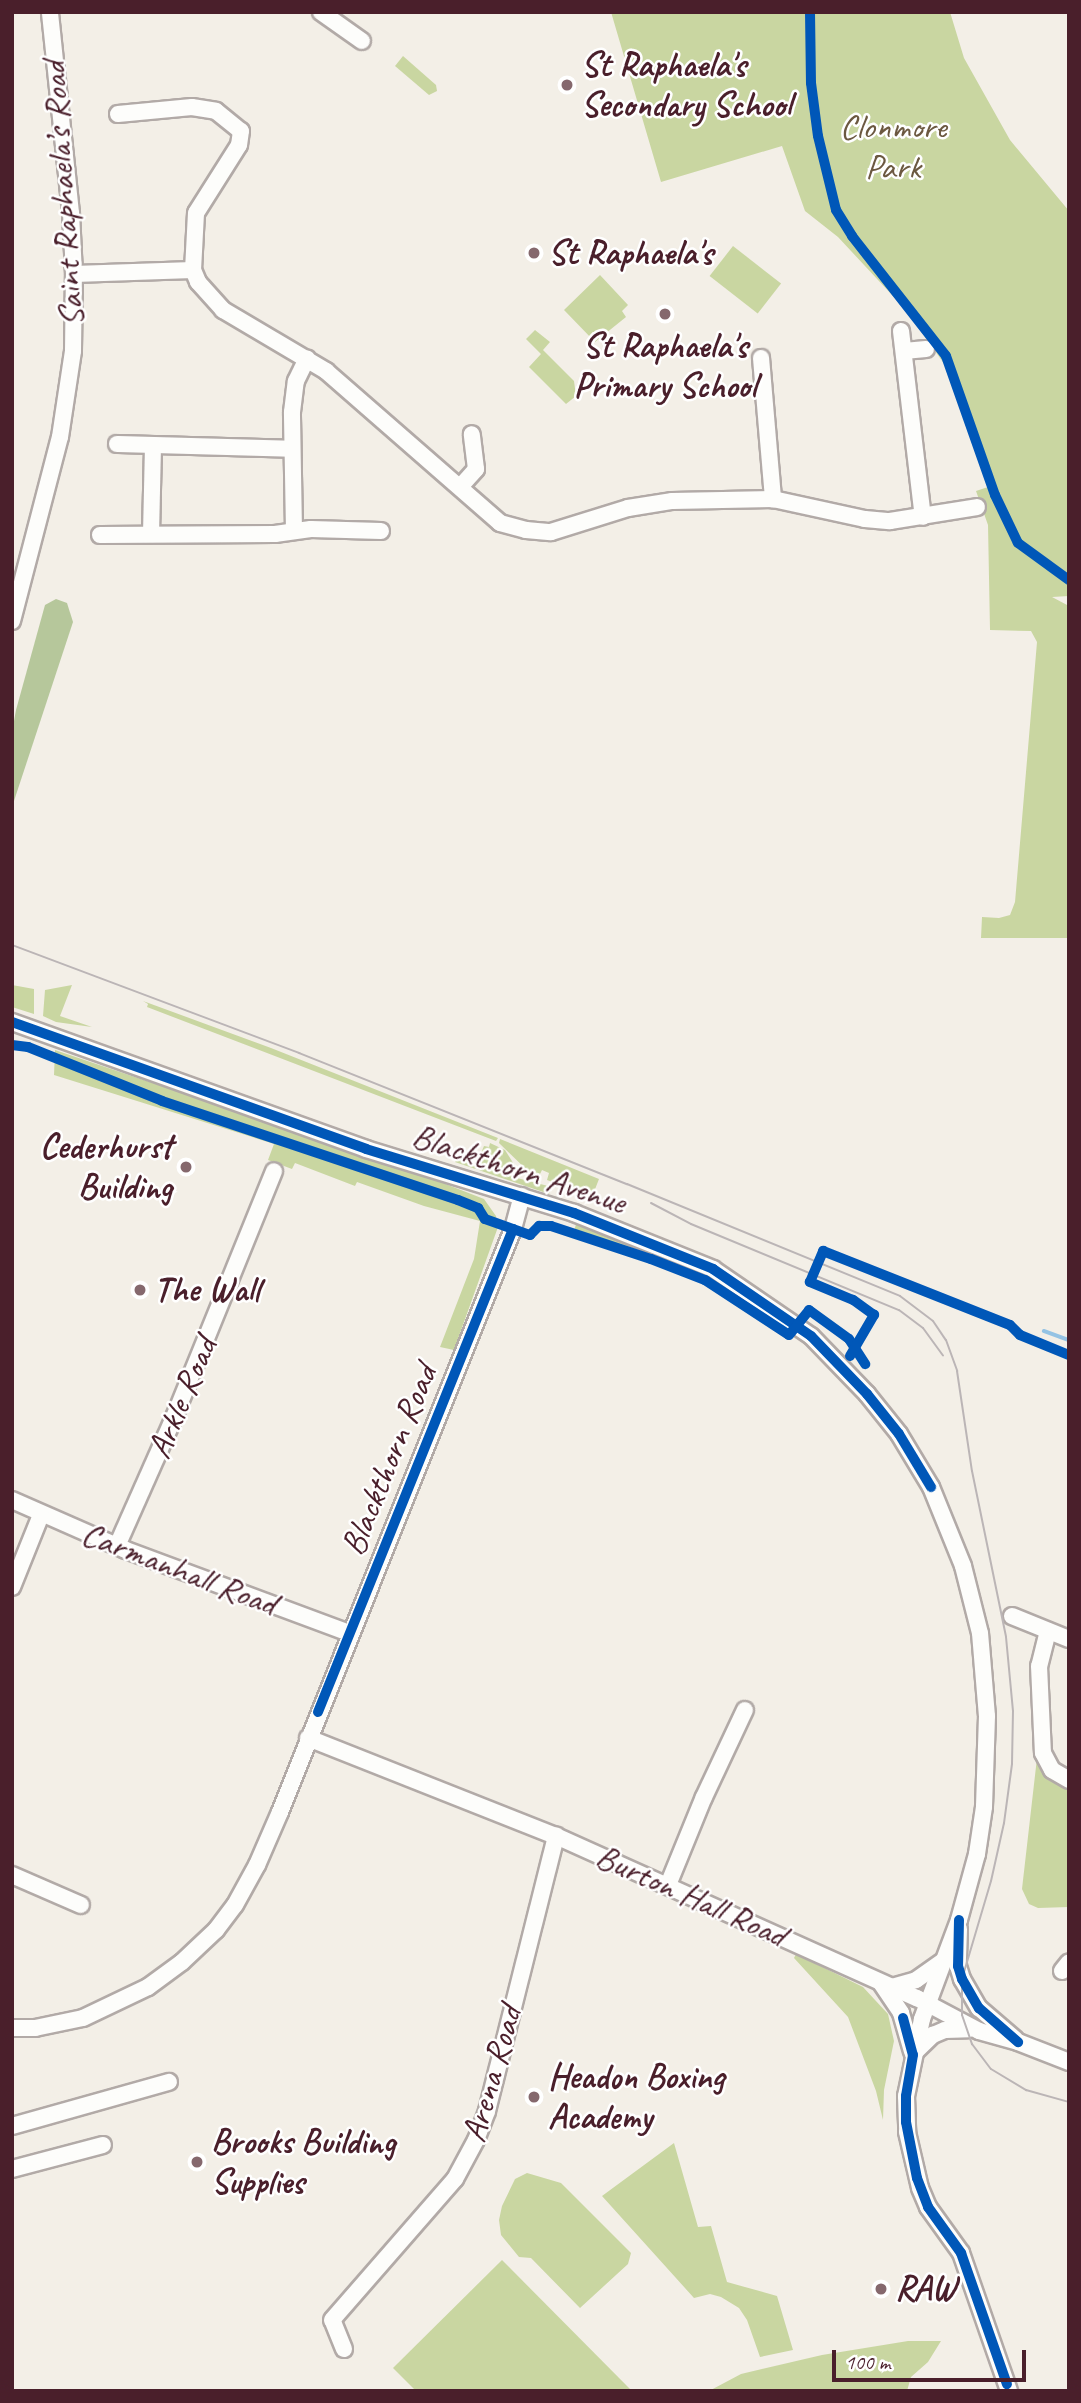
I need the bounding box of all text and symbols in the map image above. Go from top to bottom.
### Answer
place label: St Raphaela's Secondary School [581,44,790,126]
street label: Saint Raphaela’s Road [33,59,93,329]
marker: St Raphaela's Secondary School [559,77,575,93]
park label: Clonmore Park [840,106,946,188]
place label: St Raphaela's [548,232,714,274]
marker: St Raphaela's [526,245,542,261]
marker: St Raphaela's Primary School [657,306,673,322]
place label: St Raphaela's Primary School [574,325,756,407]
street label: Blackthorn Avenue [407,1115,631,1223]
place label: Cederhurst Building [40,1126,172,1208]
marker: Cederhurst Building [178,1159,194,1175]
place label: The Wall [154,1269,261,1311]
marker: The Wall [132,1282,148,1298]
street label: Arkle Road [138,1331,226,1465]
street label: Blackthorn Road [332,1359,446,1561]
street label: Carmanhall Road [76,1513,282,1625]
street label: Burton Hall Road [588,1835,794,1957]
street label: Arena Road [453,2002,531,2146]
place label: Headon Boxing Academy [548,2056,724,2138]
marker: Headon Boxing Academy [526,2089,542,2105]
place label: Brooks Building Supplies [211,2121,395,2203]
marker: Brooks Building Supplies [189,2154,205,2170]
place label: RAW [895,2268,956,2310]
marker: RAW [873,2281,889,2297]
scale bar [836,2336,1030,2380]
text: 100 m [845,2349,890,2375]

